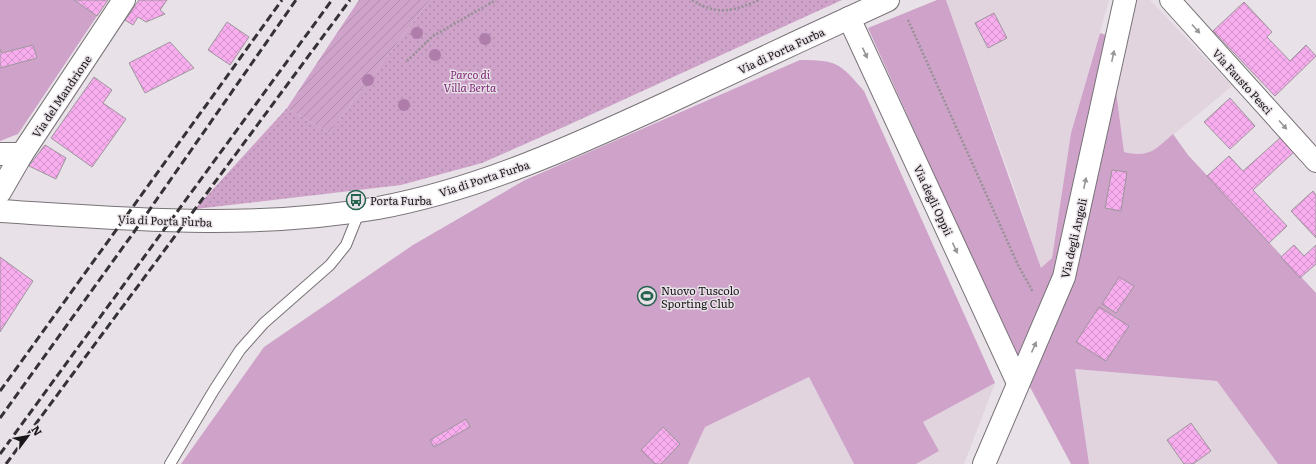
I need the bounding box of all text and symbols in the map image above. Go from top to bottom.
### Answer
street label: Via di Porta Furba [735,23,827,77]
one-way arrow [1191,24,1200,34]
street label: Via Fausto Pesci [1209,45,1277,117]
one-way arrow [862,48,868,59]
one-way arrow [1110,50,1116,63]
street label: Via del Mandrione [27,51,95,140]
park label: Parco di Villa Berta [444,66,497,95]
one-way arrow [1278,121,1287,130]
street label: Via di Porta Furba [437,156,531,200]
street label: Via degli Oppii [911,162,958,238]
one-way arrow [1083,177,1089,190]
bus stop icon: Porta Furba [345,189,367,211]
place label: Porta Furba [370,192,432,208]
street label: Via degli Angeli [1056,196,1090,280]
street label: Via di Porta Furba [118,210,212,230]
one-way arrow [953,242,959,254]
place label: Nuovo Tuscolo Sporting Club [661,282,739,311]
sports icon: Nuovo Tuscolo Sporting Club [636,285,658,307]
one-way arrow [1031,341,1037,353]
north arrow [8,416,48,456]
text: N [28,422,47,438]

